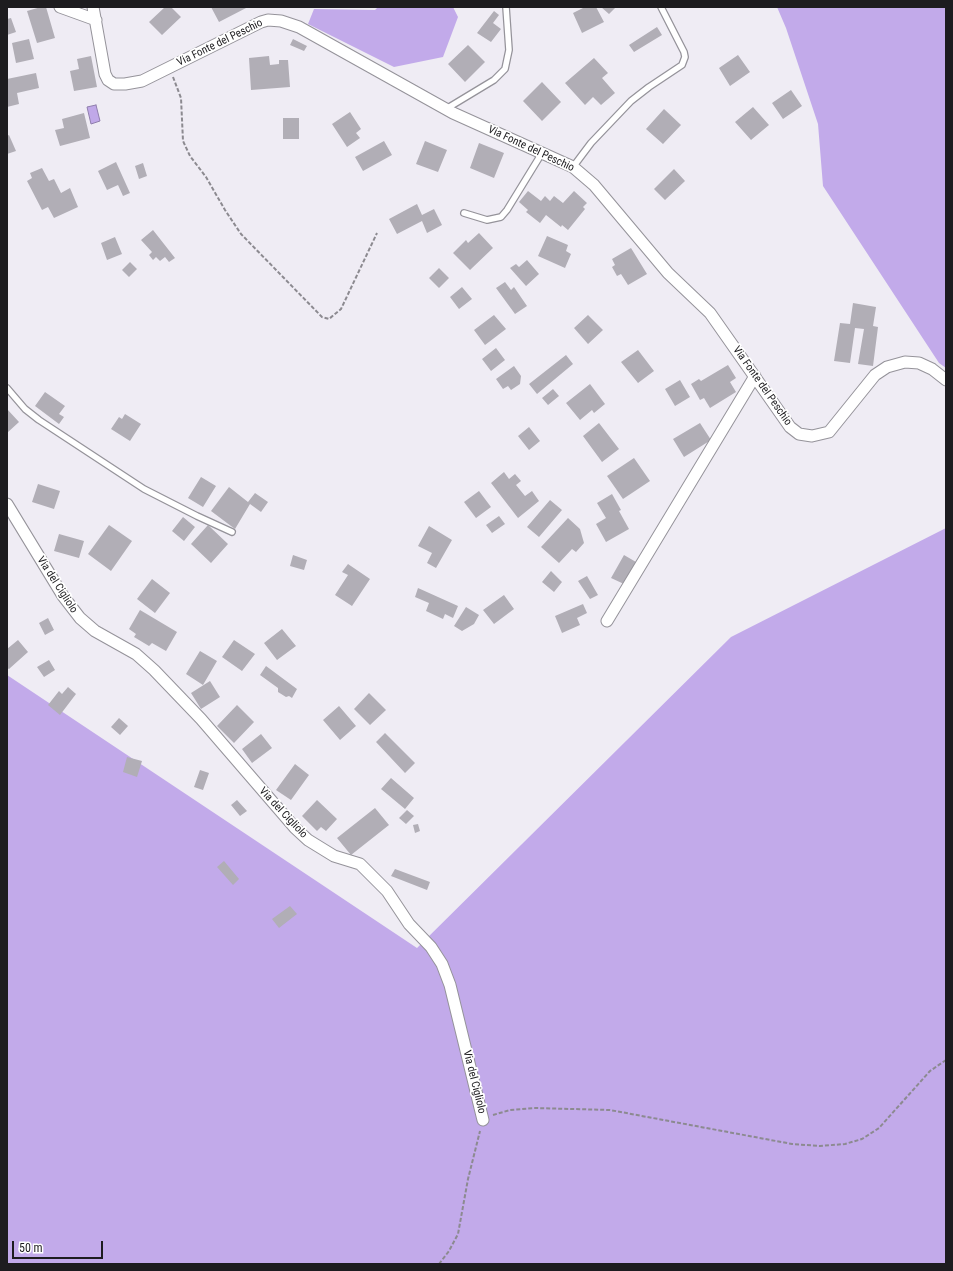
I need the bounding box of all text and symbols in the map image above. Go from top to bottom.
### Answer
street label: Via Fonte del Peschio [175,17,265,69]
street label: Via Fonte del Peschio [486,123,576,175]
street label: Via Fonte del Peschio [730,344,794,428]
street label: Via del Cigliolo [34,554,80,616]
street label: Via del Cigliolo [256,785,310,841]
street label: Via del Cigliolo [460,1049,488,1115]
scale bar [14,1233,105,1259]
text: 50 m [19,1241,43,1255]

